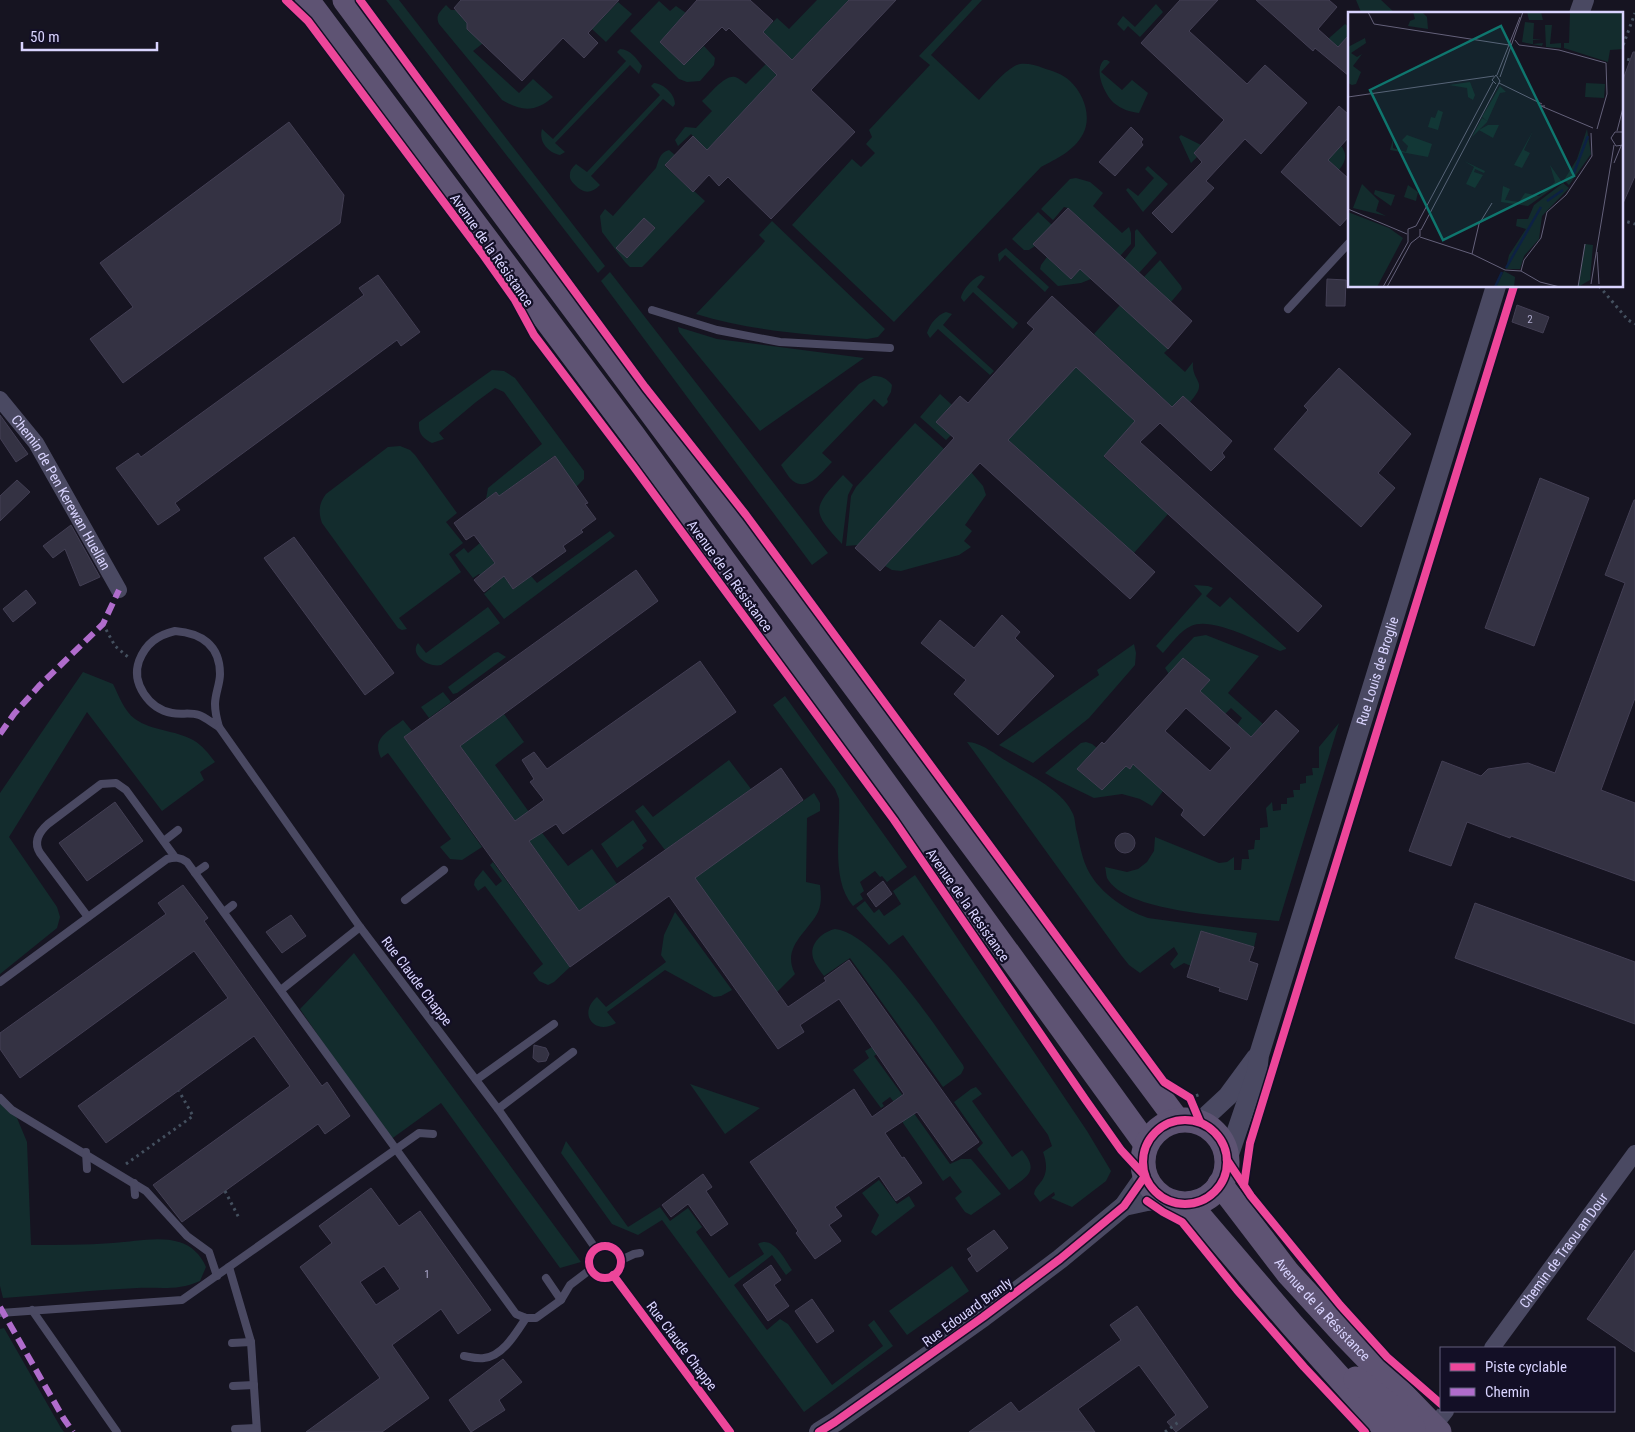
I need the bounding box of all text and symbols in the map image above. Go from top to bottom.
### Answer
inset map [1348,12,1622,288]
scale bar [22,20,158,52]
text: 50 m [30,28,60,46]
street label: Avenue de la Résistance [447,191,537,310]
house number: 2 [1527,313,1533,326]
street label: Chemin de Pen Kerewan Huellan [8,412,114,573]
street label: Avenue de la Résistance [684,517,776,635]
street label: Rue Louis de Broglie [1353,614,1402,727]
street label: Avenue de la Résistance [923,846,1013,965]
street label: Rue Claude Chappe [378,933,456,1029]
street label: Chemin de Traou an Dour [1516,1190,1611,1311]
street label: Avenue de la Résistance [1271,1255,1374,1364]
house number: 1 [424,1268,430,1281]
street label: Rue Edouard Branly [919,1274,1015,1350]
street label: Rue Claude Chappe [643,1298,721,1394]
legend [1440,1347,1615,1412]
text: Piste cyclable [1485,1358,1567,1376]
text: Chemin [1485,1383,1530,1401]

